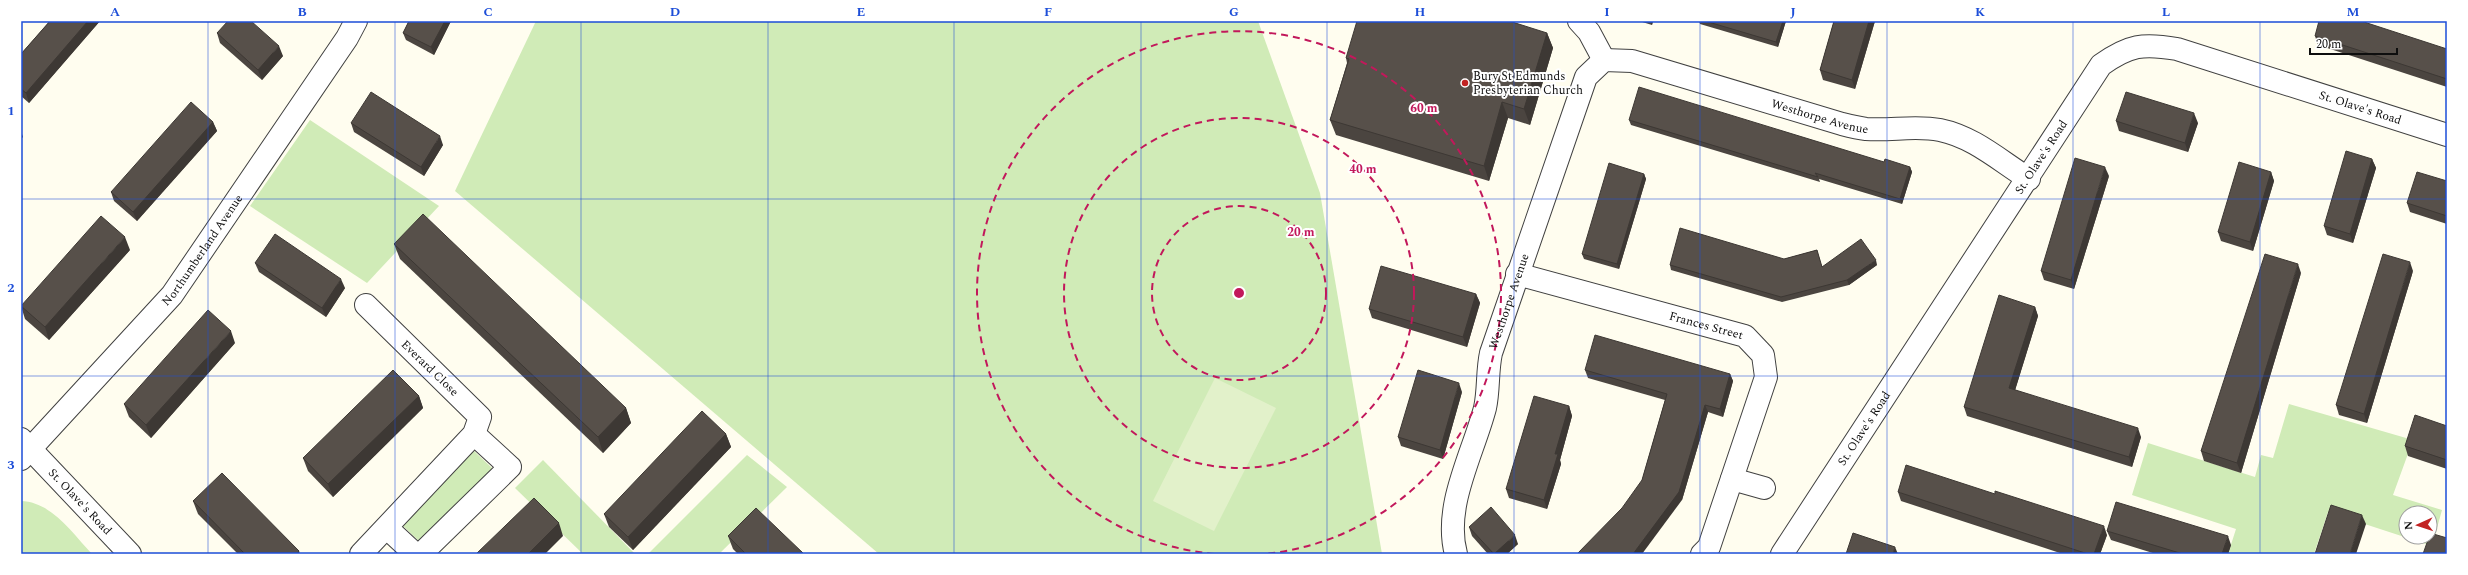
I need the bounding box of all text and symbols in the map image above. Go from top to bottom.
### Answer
text: A [110,2,120,22]
text: B [297,2,307,22]
text: C [483,2,493,22]
text: D [670,2,680,22]
text: E [857,2,866,22]
text: F [1044,2,1052,22]
text: G [1229,2,1239,22]
text: H [1415,2,1426,22]
text: I [1604,2,1610,22]
text: J [1790,2,1796,22]
text: K [1975,2,1985,22]
text: L [2162,2,2170,22]
text: M [2347,2,2360,22]
scale bar [2310,30,2397,56]
text: 20 m [2316,35,2341,54]
place label: Bury St Edmunds Presbyterian Church [1473,67,1583,100]
marker: Bury St Edmunds Presbyterian Church [1460,78,1470,88]
street label: St. Olave's Road [2316,86,2404,130]
street label: Westhorpe Avenue [1769,94,1870,139]
text: 60 m [1410,99,1438,118]
text: 1 [7,101,15,121]
street label: St. Olave's Road [2010,116,2073,198]
text: 40 m [1349,160,1377,179]
street label: Northumberland Avenue [157,190,248,311]
text: 20 m [1287,223,1315,242]
street label: Westhorpe Avenue [1484,251,1535,352]
text: 2 [7,278,15,298]
centre of rings [1232,286,1246,300]
street label: Frances Street [1667,307,1745,345]
street label: Everard Close [396,336,463,401]
street label: St. Olave's Road [1833,387,1896,470]
text: 3 [7,455,15,475]
street label: St. Olave's Road [43,464,116,540]
north arrow [2398,505,2438,545]
text: N [2400,521,2417,530]

